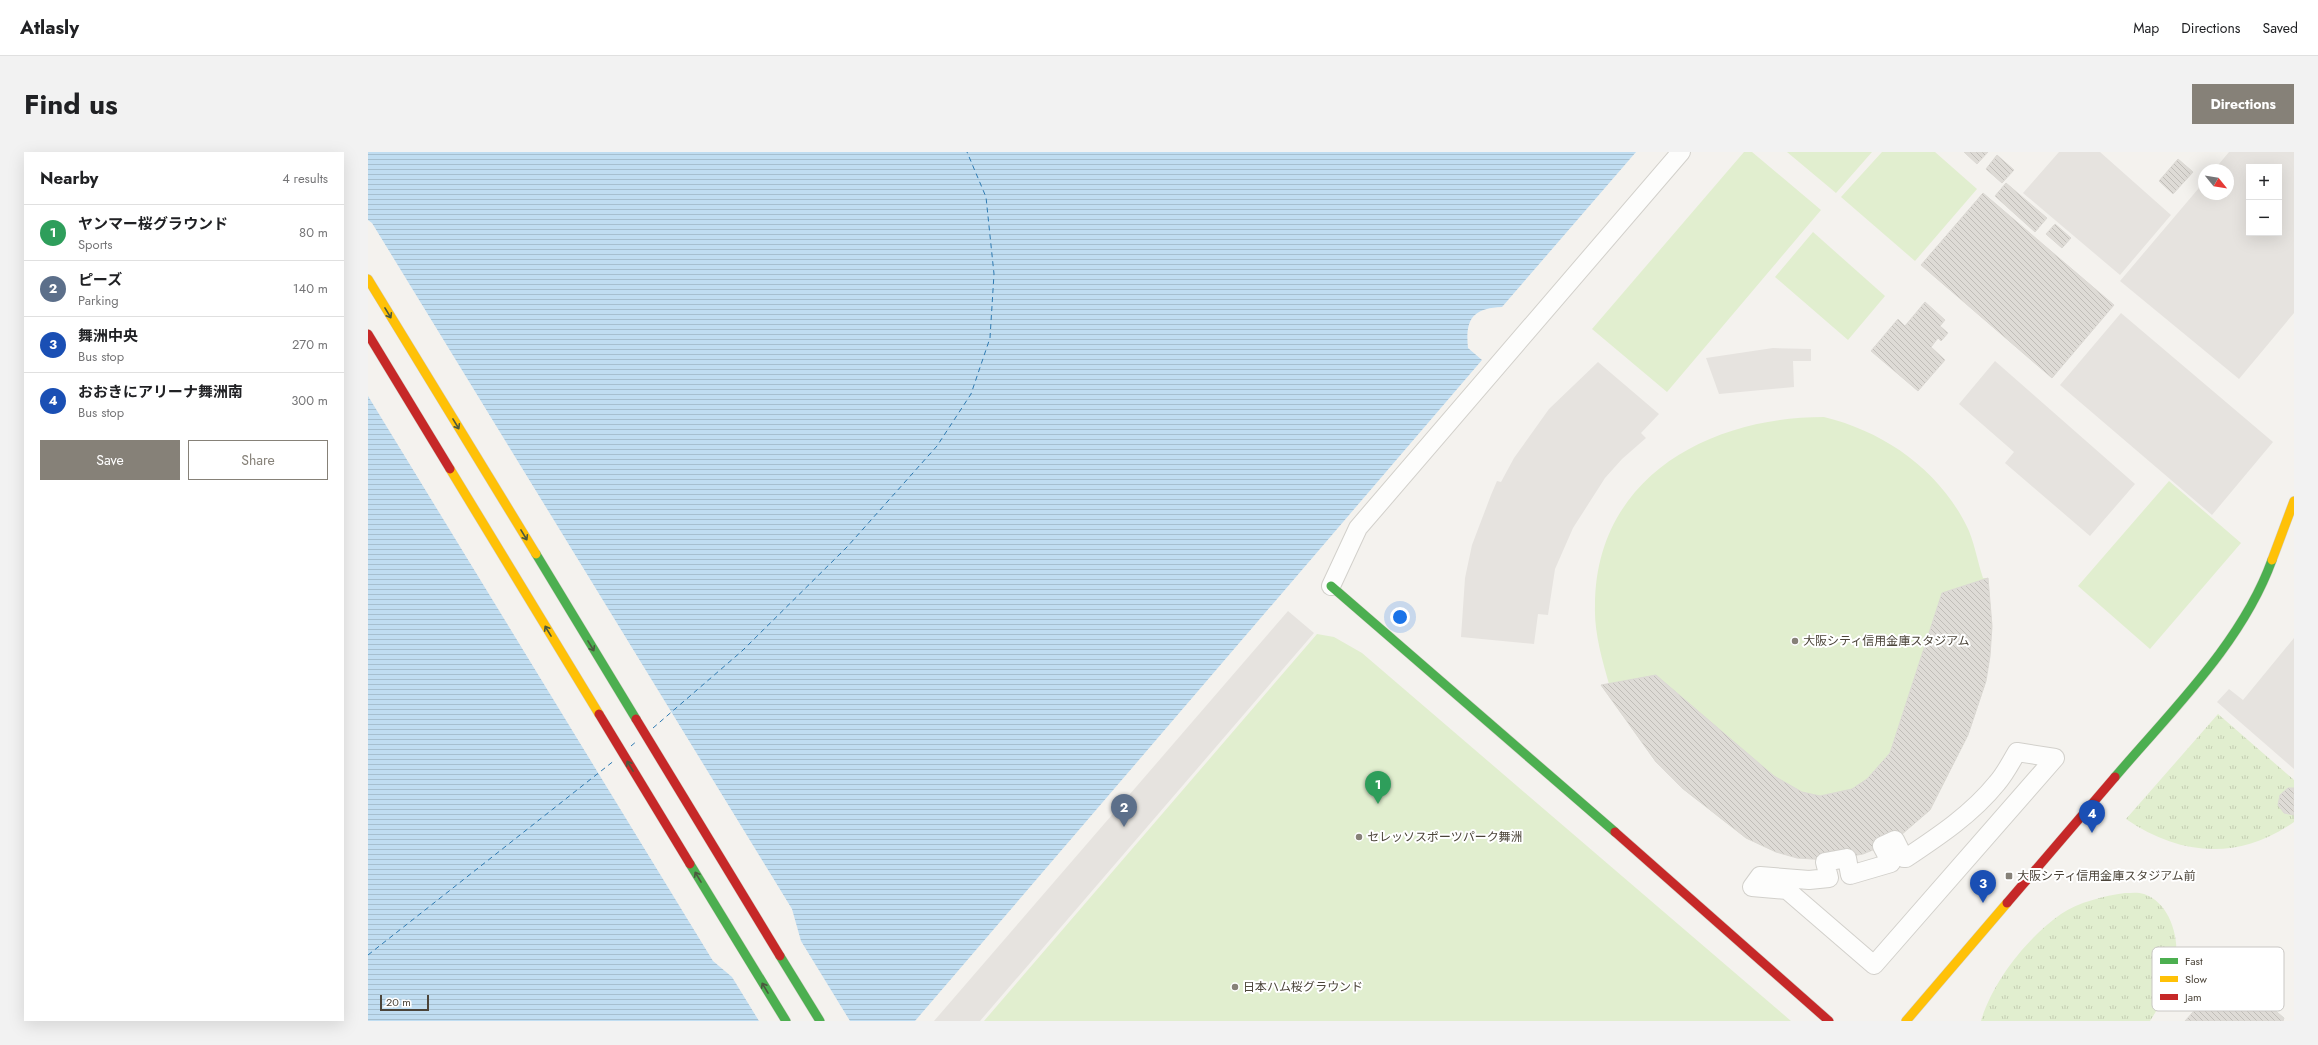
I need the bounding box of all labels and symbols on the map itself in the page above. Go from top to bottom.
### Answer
north arrow [2198,164,2234,200]
one-way arrow [385,307,393,319]
one-way arrow [452,418,460,429]
one-way arrow [520,529,528,541]
your location [1390,607,1410,627]
one-way arrow [544,626,552,637]
place label: 大阪シティ信用金庫スタジアム [1803,632,1969,650]
marker: 大阪シティ信用金庫スタジアム [1790,636,1800,646]
one-way arrow [588,640,596,652]
one-way arrow [626,760,634,772]
pin: 1 [1365,771,1391,804]
pin: 2 [1111,794,1137,827]
pin: 4 [2079,800,2105,833]
place label: セレッソスポーツパーク舞洲 [1367,828,1523,846]
marker: セレッソスポーツパーク舞洲 [1354,832,1364,842]
place label: 大阪シティ信用金庫スタジアム前 [2017,867,2195,885]
pin: 3 [1970,870,1996,903]
one-way arrow [693,871,701,883]
marker: 大阪シティ信用金庫スタジアム前 [2004,871,2014,881]
legend [2152,947,2284,1011]
text: Fast [2185,953,2203,969]
text: Slow [2185,971,2207,987]
place label: 日本ハム桜グラウンド [1243,978,1363,996]
one-way arrow [761,982,769,994]
marker: 日本ハム桜グラウンド [1230,982,1240,992]
text: Jam [2183,989,2202,1005]
scale bar [380,993,429,1012]

